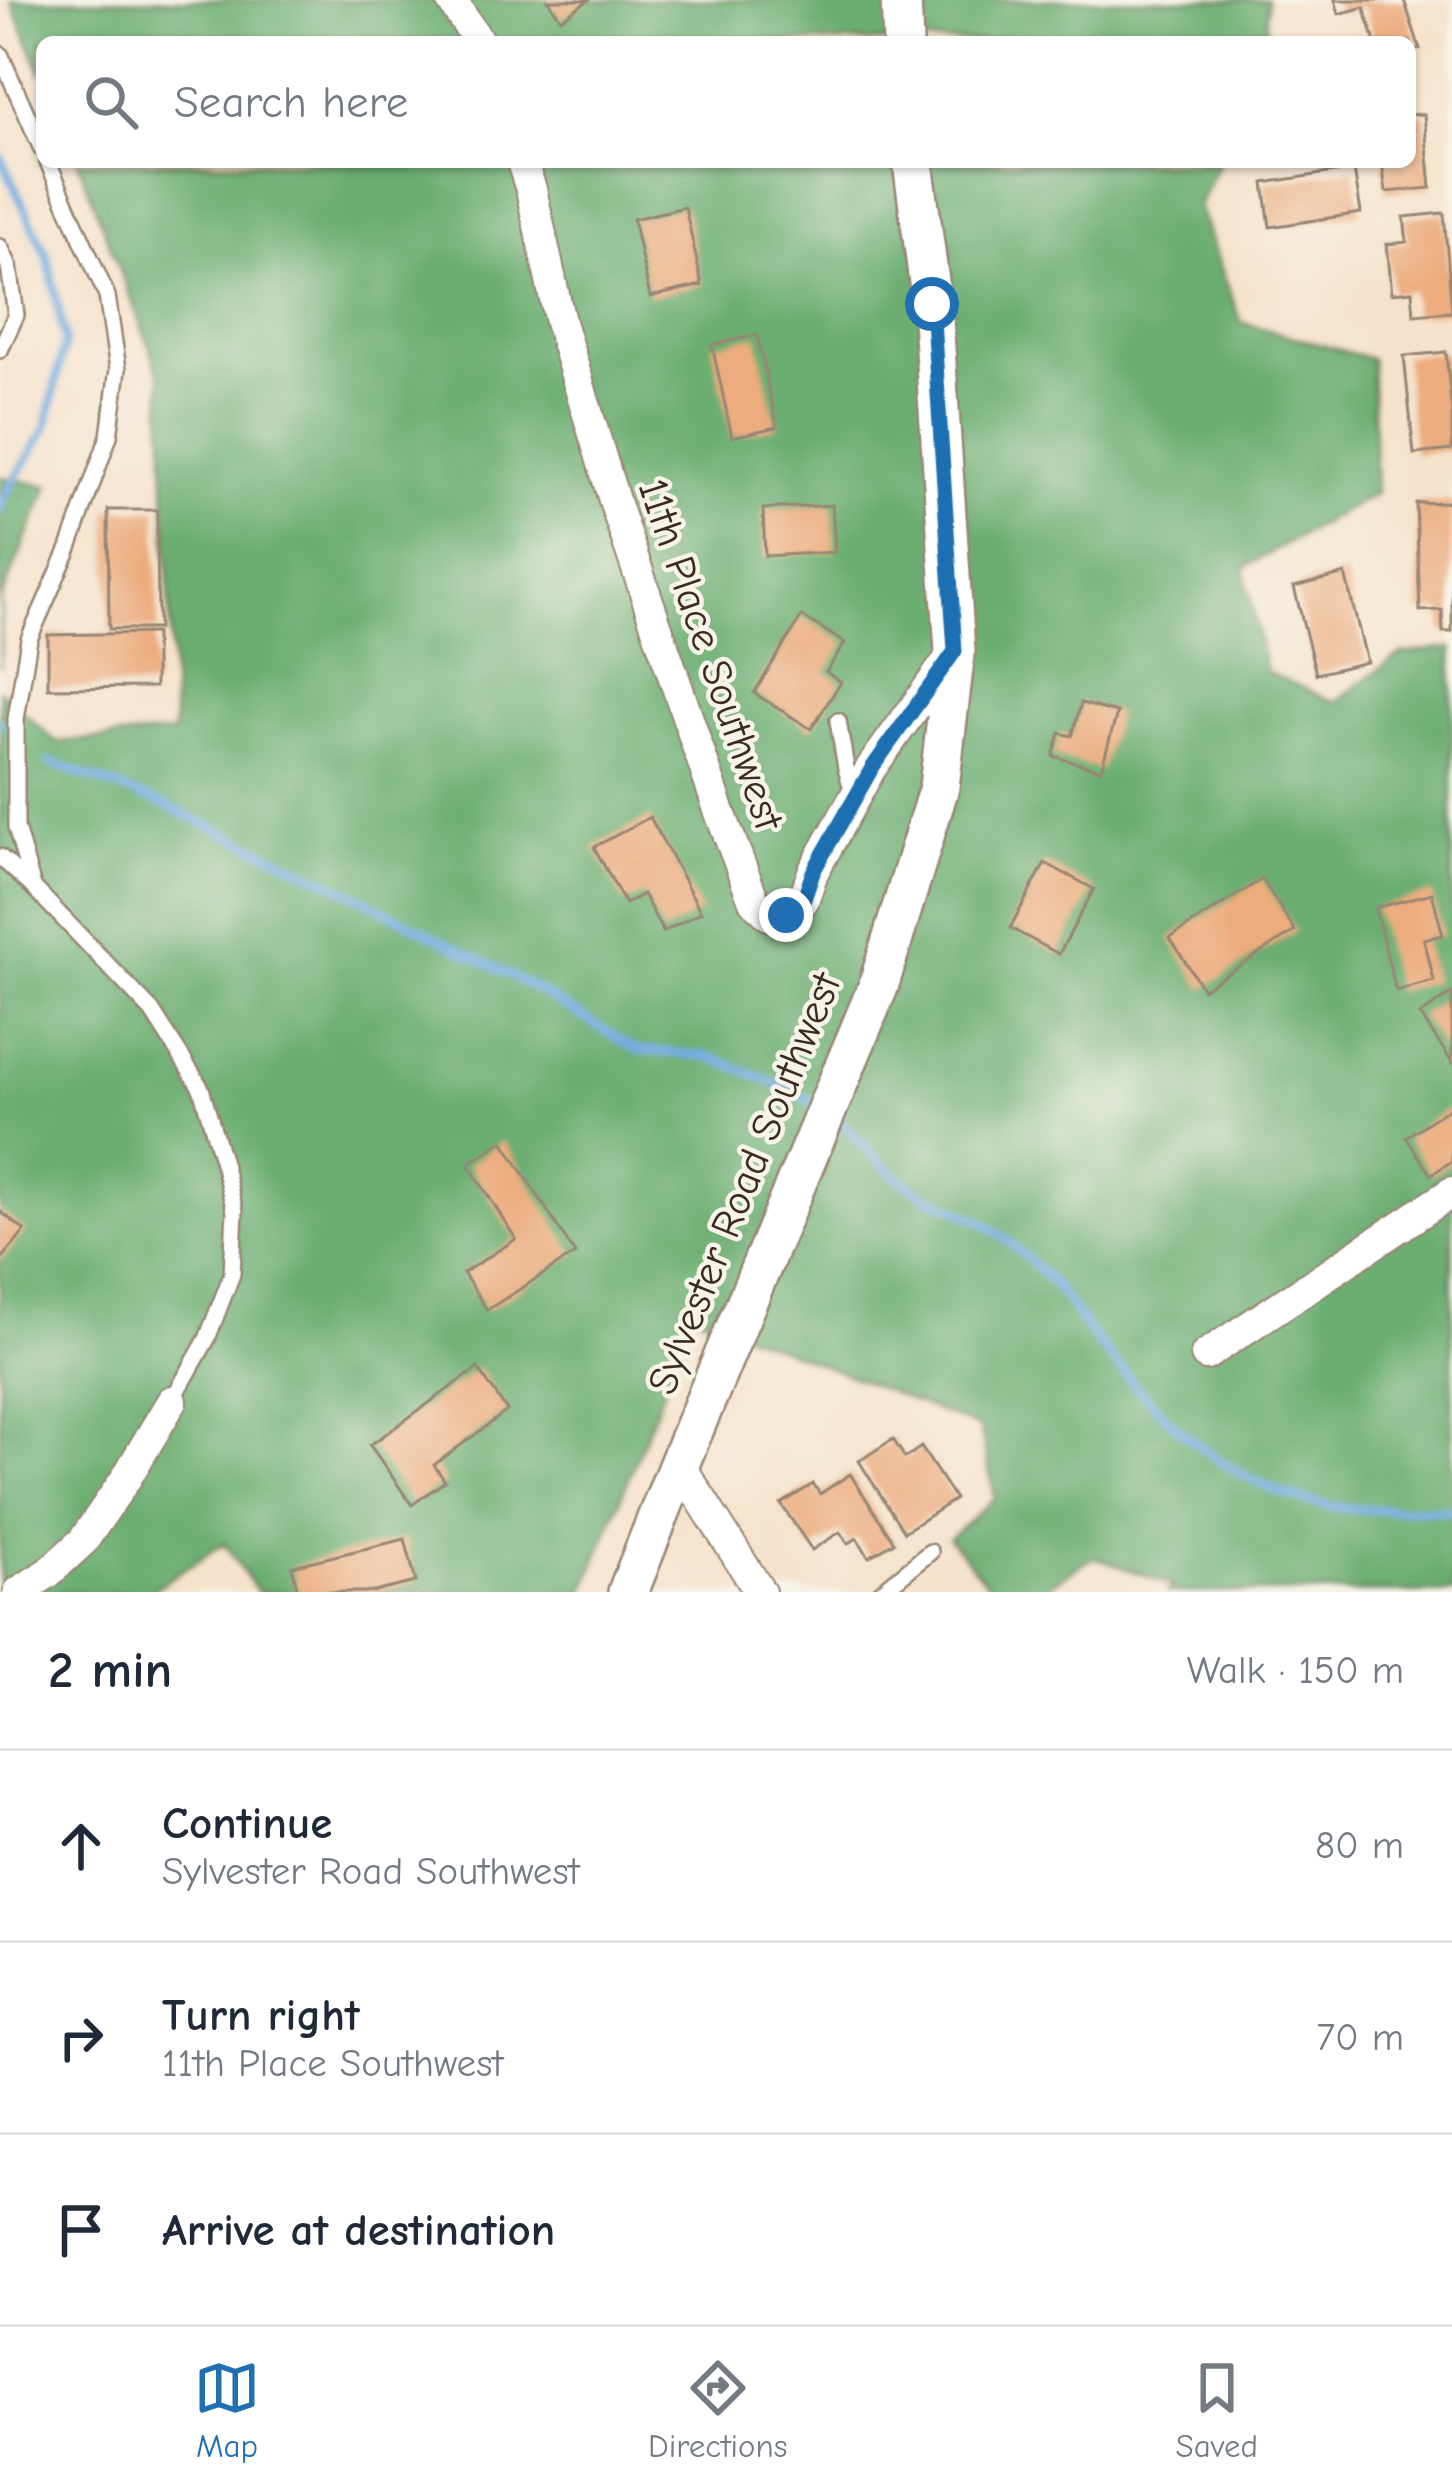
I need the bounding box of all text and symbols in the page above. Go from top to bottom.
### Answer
search box [36,36,1416,168]
icon: search [78,69,144,135]
text: Search here [174,76,408,128]
route start [905,277,959,331]
street label: 11th Place Southwest [628,473,794,838]
route end [759,888,813,942]
street label: Sylvester Road Southwest [637,964,852,1401]
text: 2 min [48,1641,172,1700]
text: Walk · 150 m [1187,1648,1404,1693]
text: Continue [162,1797,332,1849]
icon: ahead [48,1813,114,1879]
text: 80 m [1315,1823,1404,1868]
text: Sylvester Road Southwest [162,1849,580,1894]
text: Turn right [162,1989,360,2041]
icon: right [48,2005,114,2071]
text: 70 m [1317,2015,1404,2060]
text: 11th Place Southwest [162,2041,504,2086]
icon: arrive [48,2197,114,2263]
text: Arrive at destination [162,2204,555,2256]
tab: Map [194,2355,260,2465]
tab: Directions [648,2355,788,2465]
tab: Saved [1176,2355,1258,2465]

